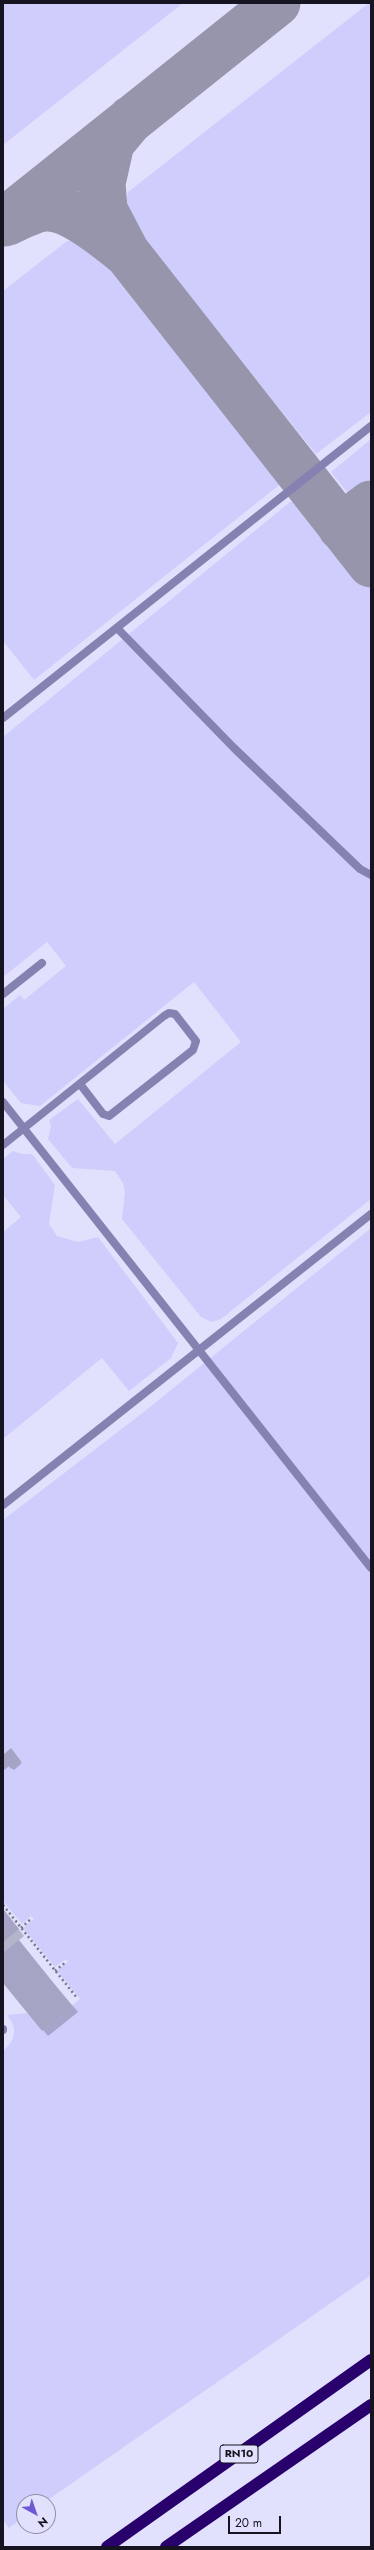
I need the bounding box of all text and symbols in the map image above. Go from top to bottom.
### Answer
road number: RN10 [220,2445,258,2463]
north arrow [16,2494,56,2534]
scale bar [230,2508,283,2534]
text: N [35,2513,52,2531]
text: 20 m [235,2514,262,2532]

